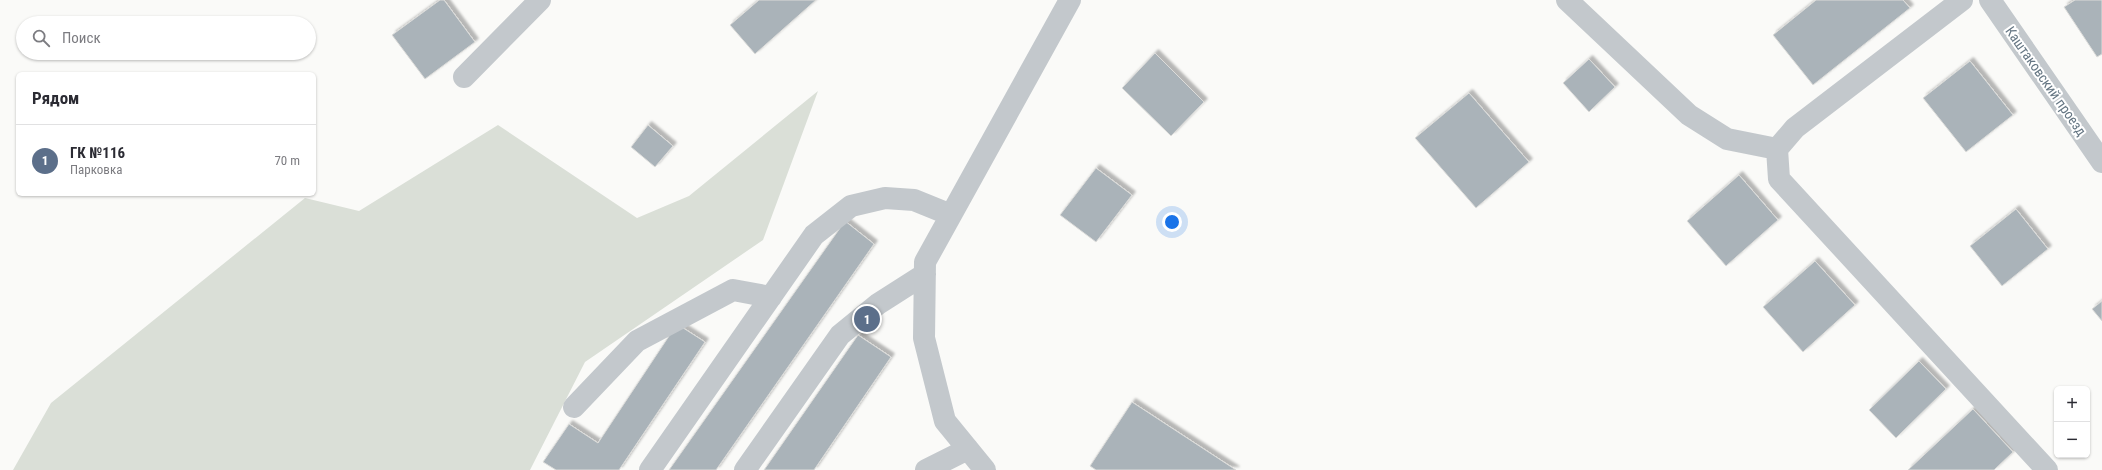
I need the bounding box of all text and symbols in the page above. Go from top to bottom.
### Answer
search box [16,16,316,60]
street label: Каштаковский проезд [2002,23,2090,139]
icon: search [30,27,52,49]
text: Поиск [62,29,101,47]
text: Рядом [32,88,79,108]
text: ГК №116 [70,144,125,162]
text: 1 [42,153,48,168]
text: 70 m [274,153,300,168]
text: Парковка [70,162,122,177]
your location [1162,212,1182,232]
pin: 1 [854,304,880,334]
map controls [2054,386,2090,458]
button: + [2054,386,2090,422]
button: − [2054,422,2090,458]

